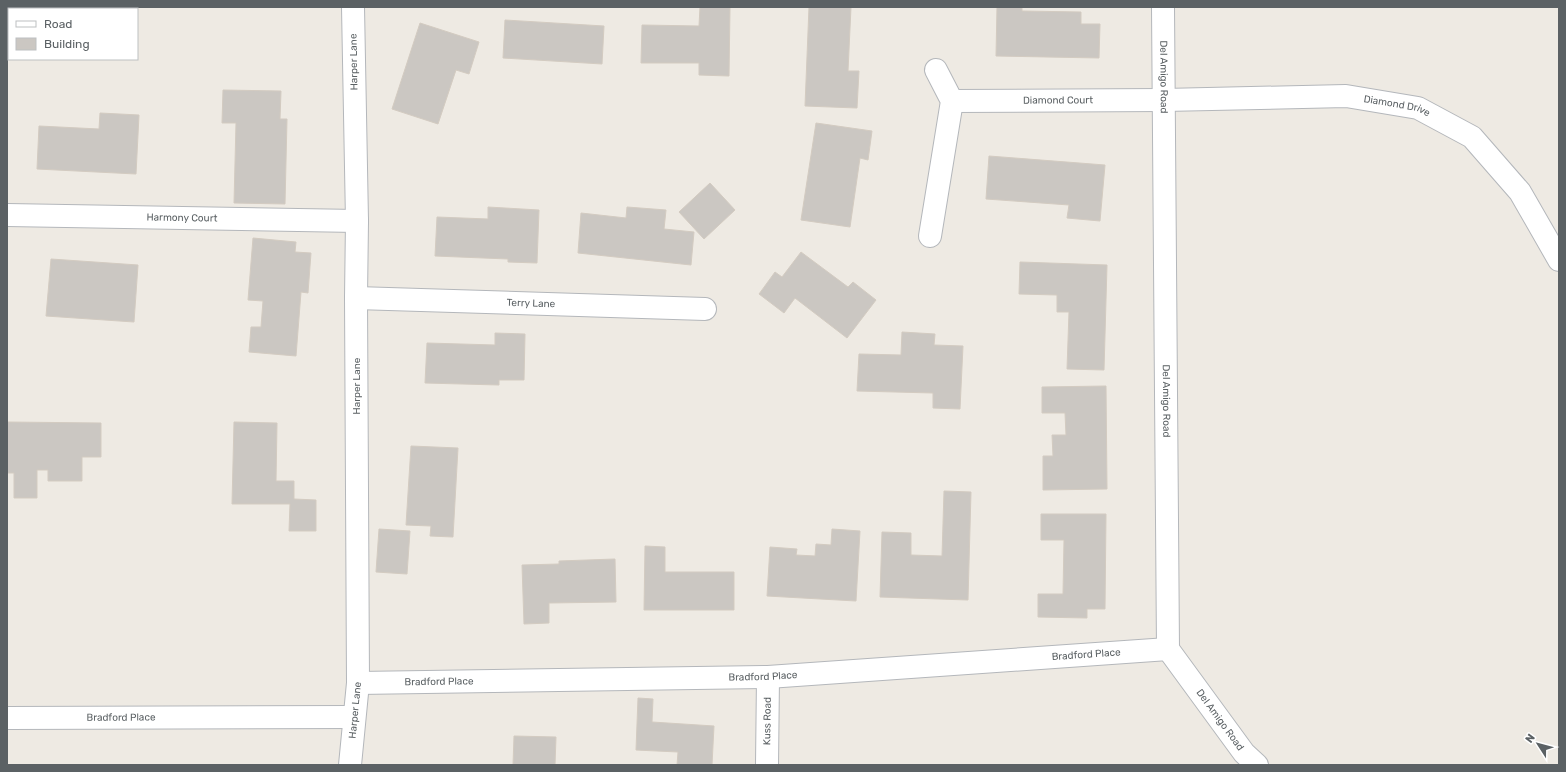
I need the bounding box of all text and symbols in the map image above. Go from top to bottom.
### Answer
legend [8,8,138,60]
text: Road [44,17,72,31]
street label: Harper Lane [347,33,360,91]
text: Building [44,37,90,51]
street label: Del Amigo Road [1157,40,1170,114]
street label: Diamond Drive [1363,93,1433,120]
street label: Diamond Court [1023,94,1093,107]
street label: Harmony Court [146,211,218,225]
street label: Terry Lane [506,297,556,310]
street label: Harper Lane [351,357,363,414]
street label: Del Amigo Road [1160,364,1172,438]
street label: Bradford Place [1051,646,1121,663]
street label: Bradford Place [728,669,798,684]
street label: Bradford Place [404,675,474,688]
street label: Harper Lane [347,681,364,739]
street label: Del Amigo Road [1194,687,1246,753]
street label: Kuss Road [761,697,774,745]
street label: Bradford Place [86,712,156,724]
north arrow [1518,724,1558,764]
text: N [1523,731,1538,745]

